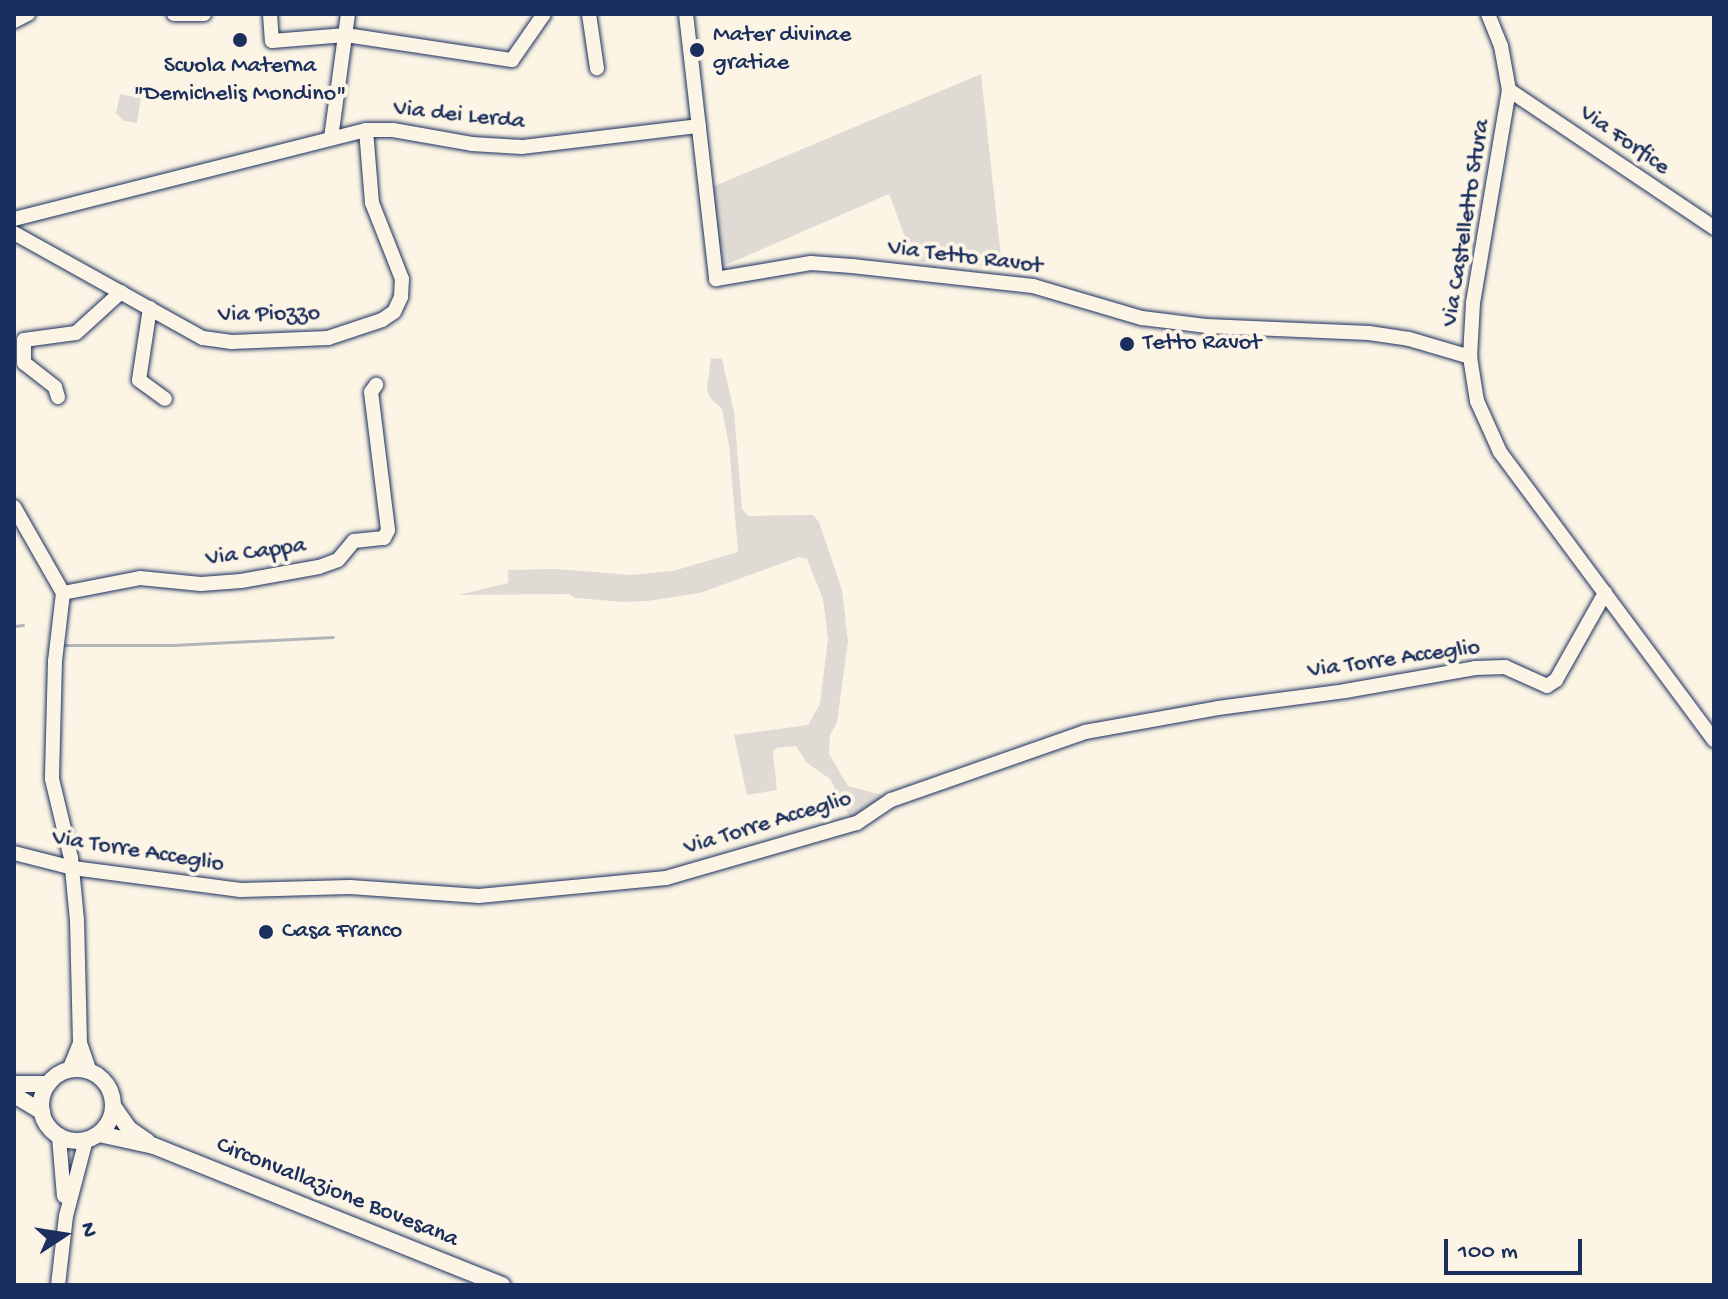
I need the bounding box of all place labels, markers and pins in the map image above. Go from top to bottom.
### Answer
place label: Mater divinae gratiae [713,22,852,78]
marker: Scuola Materna "Demichelis Mondino" [231,31,249,49]
marker: Mater divinae gratiae [688,41,706,59]
place label: Scuola Materna "Demichelis Mondino" [134,53,346,109]
place label: Tetto Ravot [1143,330,1261,358]
marker: Tetto Ravot [1118,335,1136,353]
place label: Casa Franco [282,918,402,946]
marker: Casa Franco [257,923,275,941]

